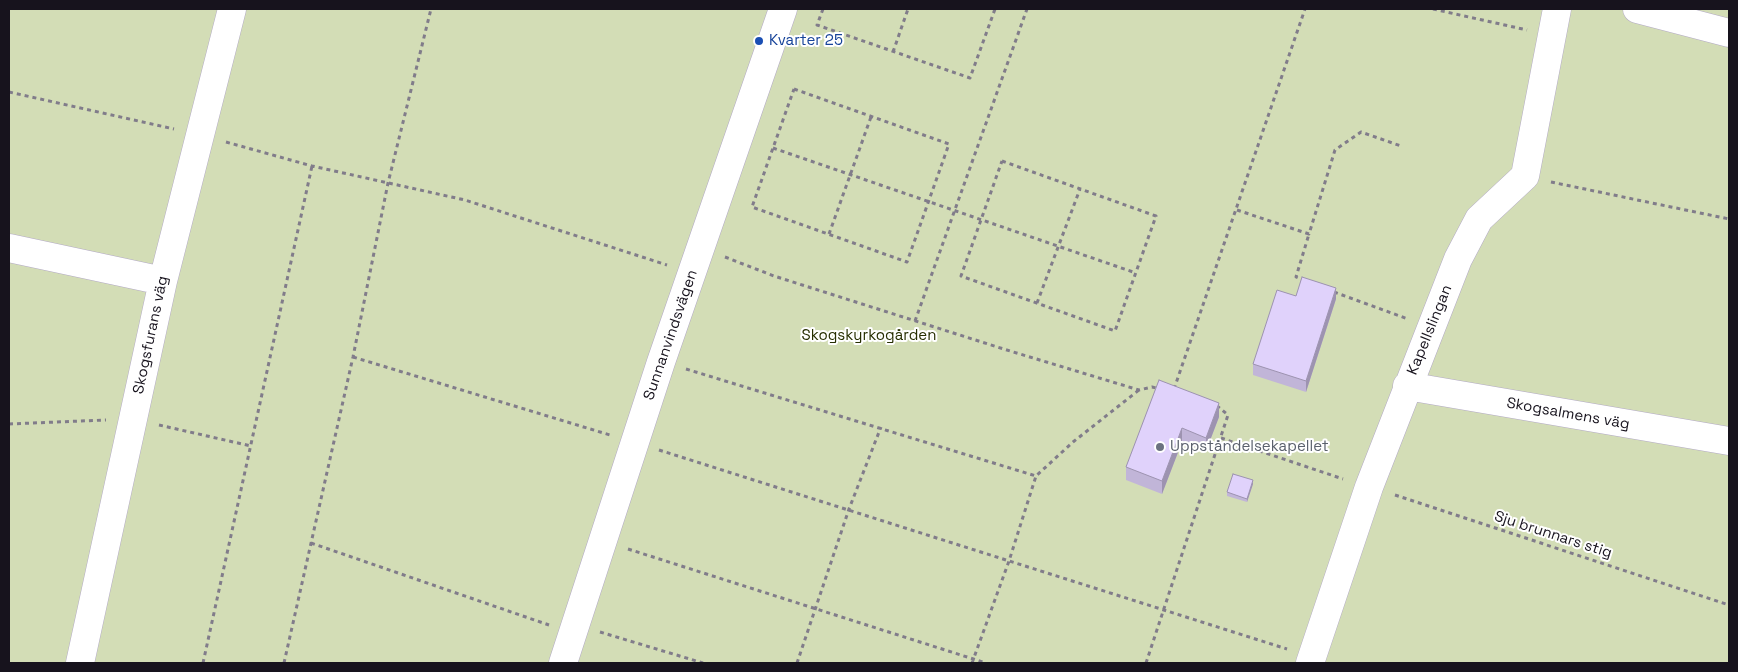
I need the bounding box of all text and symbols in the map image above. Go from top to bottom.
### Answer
place label: Kvarter 25 [769,32,843,50]
marker: Kvarter 25 [753,35,765,47]
street label: Sunnanvindsvägen [640,268,702,402]
street label: Skogsfurans väg [130,274,172,396]
street label: Kapellslingan [1404,282,1456,378]
park label: Skogskyrkogården [802,327,936,345]
street label: Skogsalmens väg [1505,394,1631,434]
place label: Uppståndelsekapellet [1170,438,1329,456]
marker: Uppståndelsekapellet [1154,441,1166,453]
street label: Sju brunnars stig [1492,507,1614,563]

